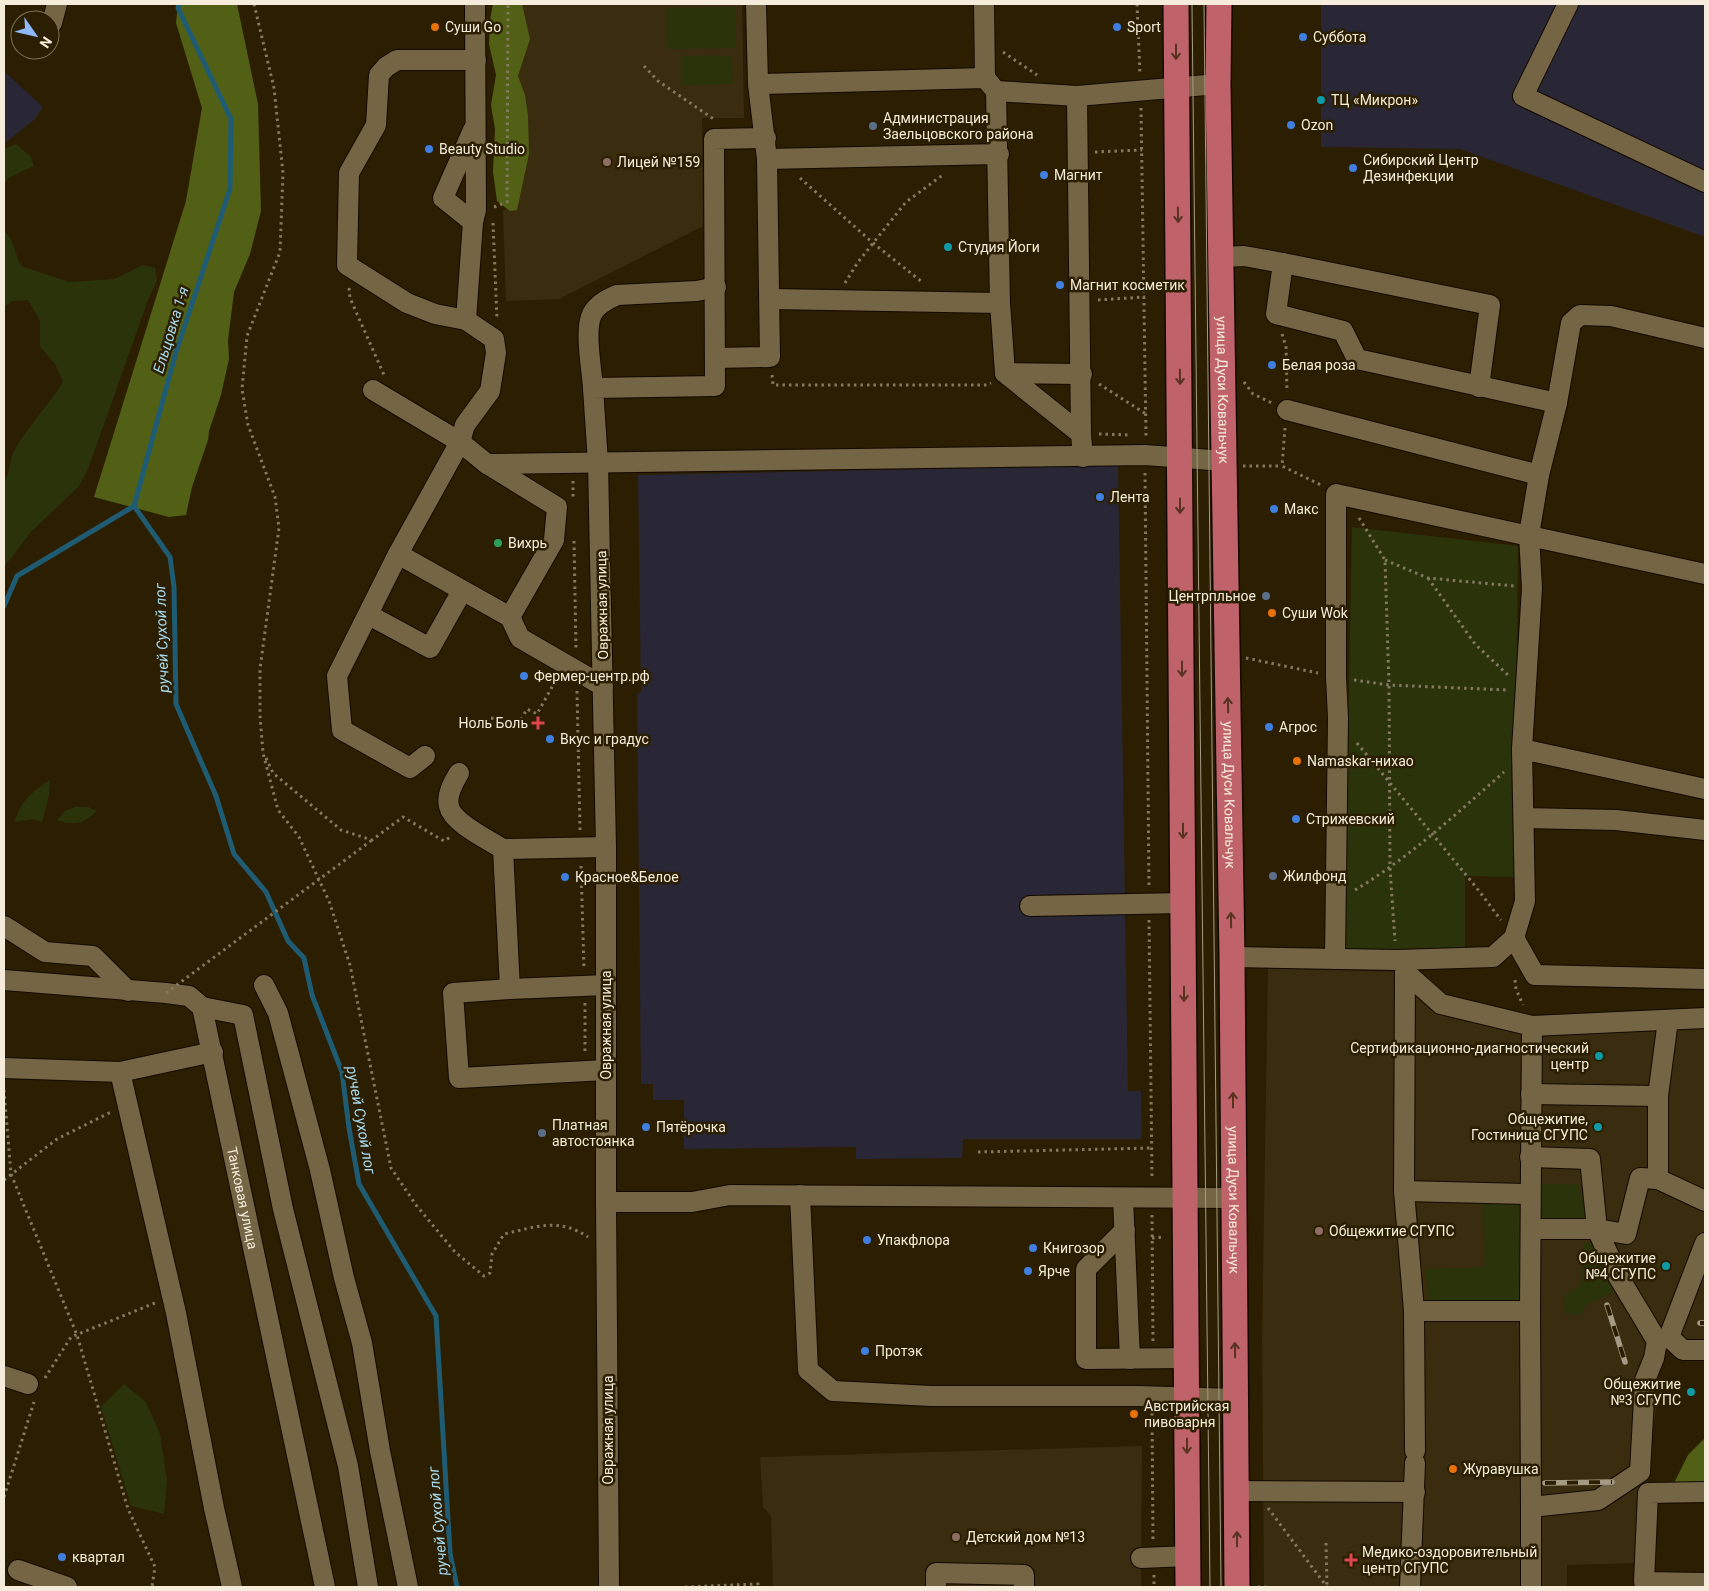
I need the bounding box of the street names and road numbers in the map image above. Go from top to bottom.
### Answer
street label: улица Дуси Ковальчук [1214,316,1232,464]
street label: Овражная улица [593,550,611,660]
street label: улица Дуси Ковальчук [1220,721,1239,869]
street label: Овражная улица [598,970,614,1080]
street label: улица Дуси Ковальчук [1225,1126,1243,1274]
street label: Танковая улица [224,1145,261,1251]
street label: Овражная улица [600,1375,616,1485]

